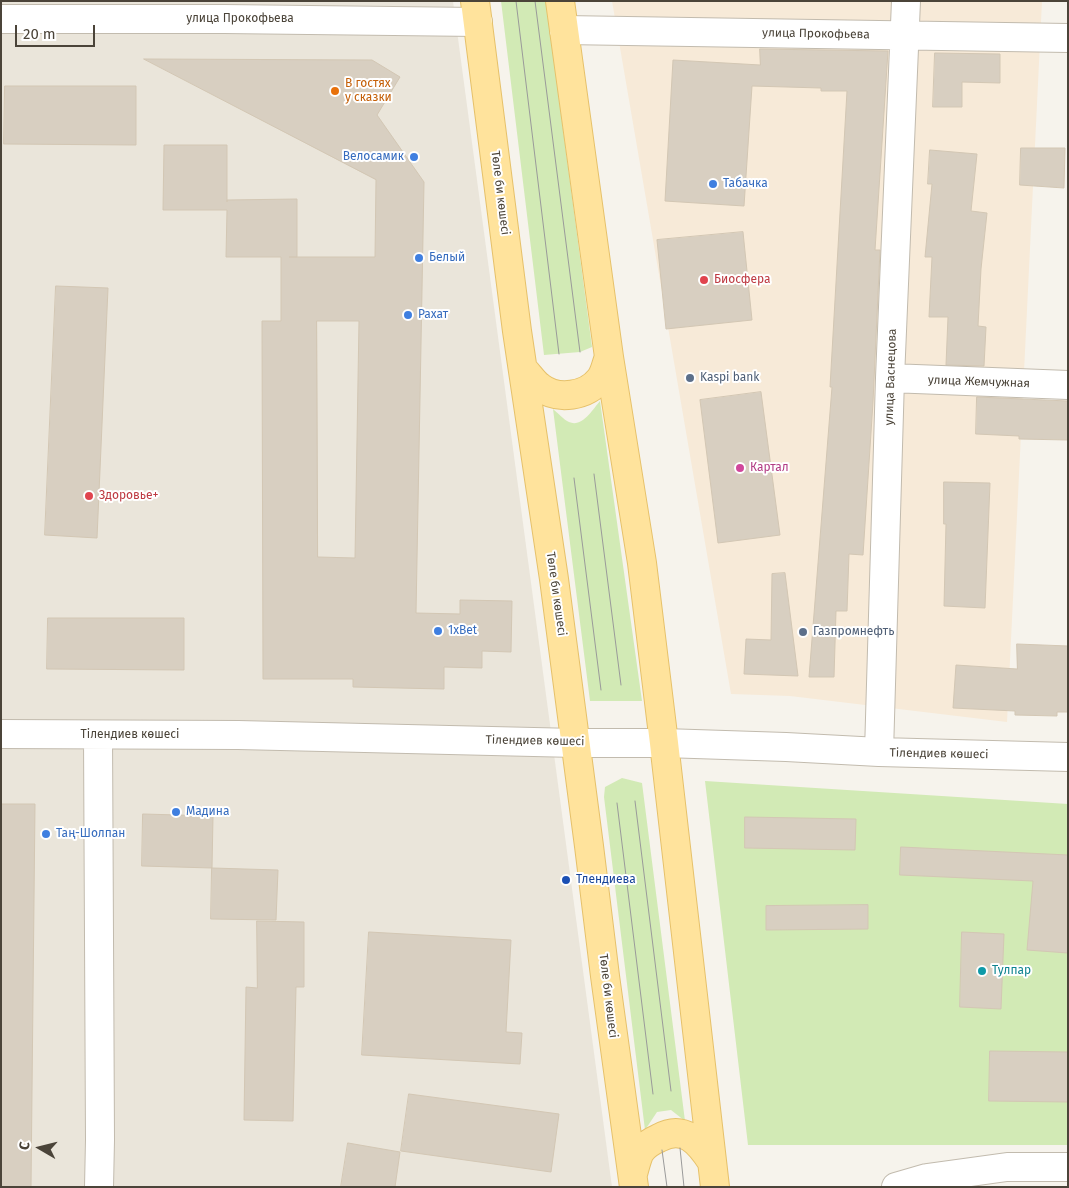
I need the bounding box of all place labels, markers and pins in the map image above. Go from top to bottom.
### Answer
place label: В гостях у сказки [345,77,392,105]
marker: В гостях у сказки [329,85,341,97]
place label: Велосамик [343,150,404,164]
marker: Велосамик [408,151,420,163]
place label: Табачка [723,177,768,191]
marker: Табачка [707,178,719,190]
place label: Белый [429,251,465,265]
marker: Белый [413,252,425,264]
place label: Биосфера [714,273,771,287]
marker: Биосфера [698,274,710,286]
place label: Рахат [418,308,448,322]
marker: Рахат [402,309,414,321]
place label: Kaspi bank [700,371,759,385]
marker: Kaspi bank [684,372,696,384]
place label: Картал [750,461,789,475]
marker: Картал [734,462,746,474]
place label: Здоровье+ [99,489,159,503]
marker: Здоровье+ [83,490,95,502]
place label: 1xBet [448,624,477,638]
marker: 1xBet [432,625,444,637]
place label: Газпромнефть [813,625,894,639]
marker: Газпромнефть [797,626,809,638]
place label: Мадина [186,805,229,819]
marker: Мадина [170,806,182,818]
place label: Таң-Шолпан [56,827,125,841]
marker: Таң-Шолпан [40,828,52,840]
place label: Тлендиева [576,873,636,887]
marker: Тлендиева [560,874,572,886]
place label: Тулпар [992,964,1031,978]
marker: Тулпар [976,965,988,977]

